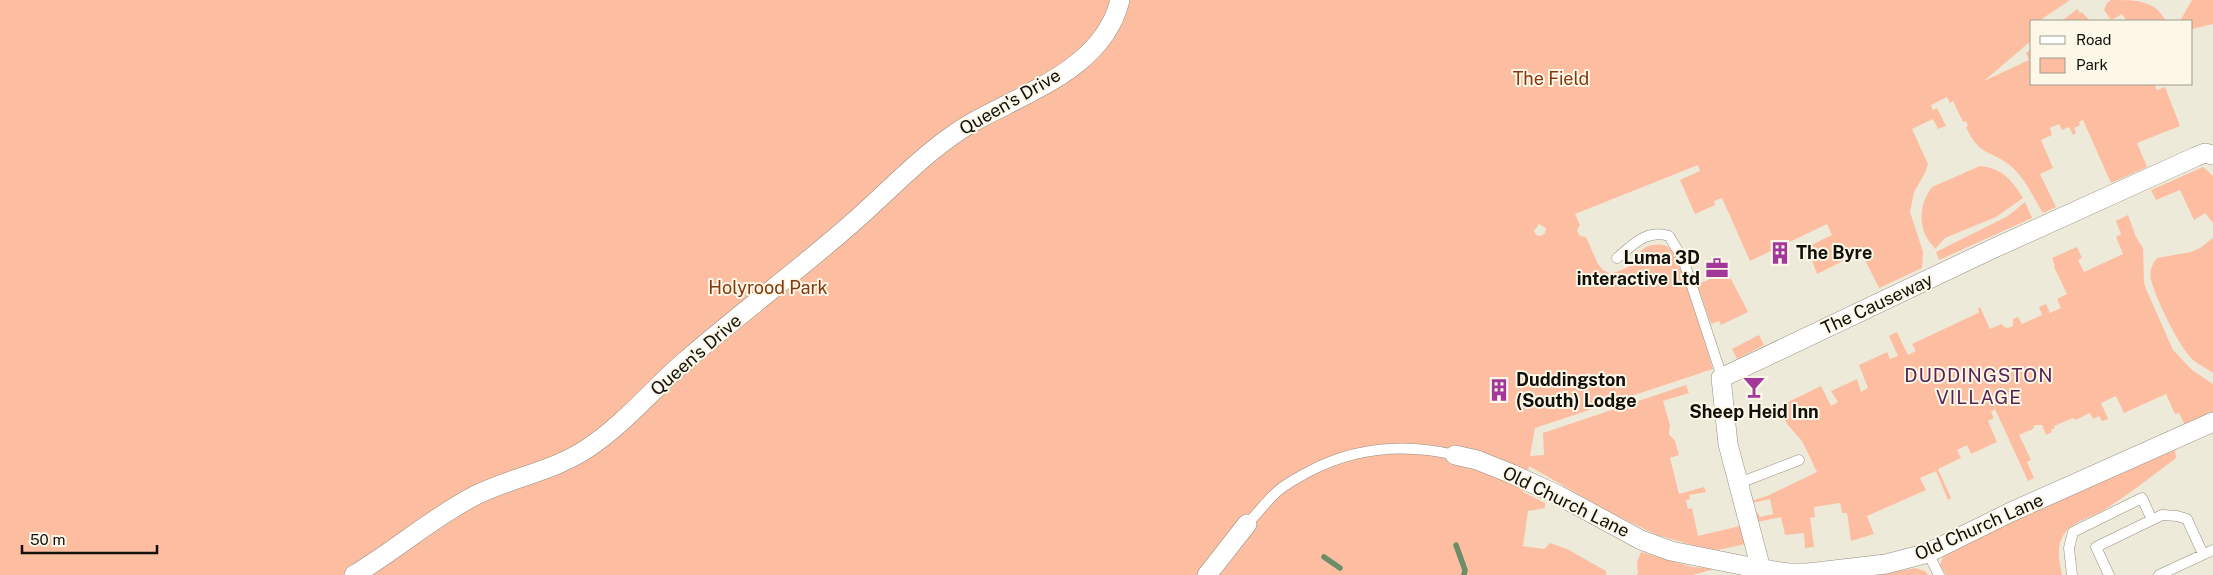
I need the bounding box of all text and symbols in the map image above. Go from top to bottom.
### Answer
legend [2030,20,2193,85]
text: Road [2076,31,2112,48]
text: Park [2076,56,2108,73]
street label: Queen's Drive [955,64,1064,139]
park label: The Field [1513,68,1589,89]
building icon: The Byre [1767,240,1793,266]
place label: The Byre [1796,242,1872,263]
place label: Luma 3D interactive Ltd [1577,247,1700,289]
office icon: Luma 3D interactive Ltd [1704,255,1730,281]
street label: The Causeway [1818,268,1936,339]
park label: Holyrood Park [708,277,828,298]
street label: Queen's Drive [646,310,745,400]
district label: DUDDINGSTON VILLAGE [1904,364,2054,408]
place label: Duddingston (South) Lodge [1516,369,1637,411]
bar icon: Sheep Heid Inn [1741,374,1767,400]
building icon: Duddingston (South) Lodge [1486,377,1512,403]
place label: Sheep Heid Inn [1689,401,1819,422]
street label: Old Church Lane [1499,462,1633,541]
street label: Old Church Lane [1911,489,2046,564]
scale bar [22,522,158,554]
text: 50 m [30,531,65,548]

